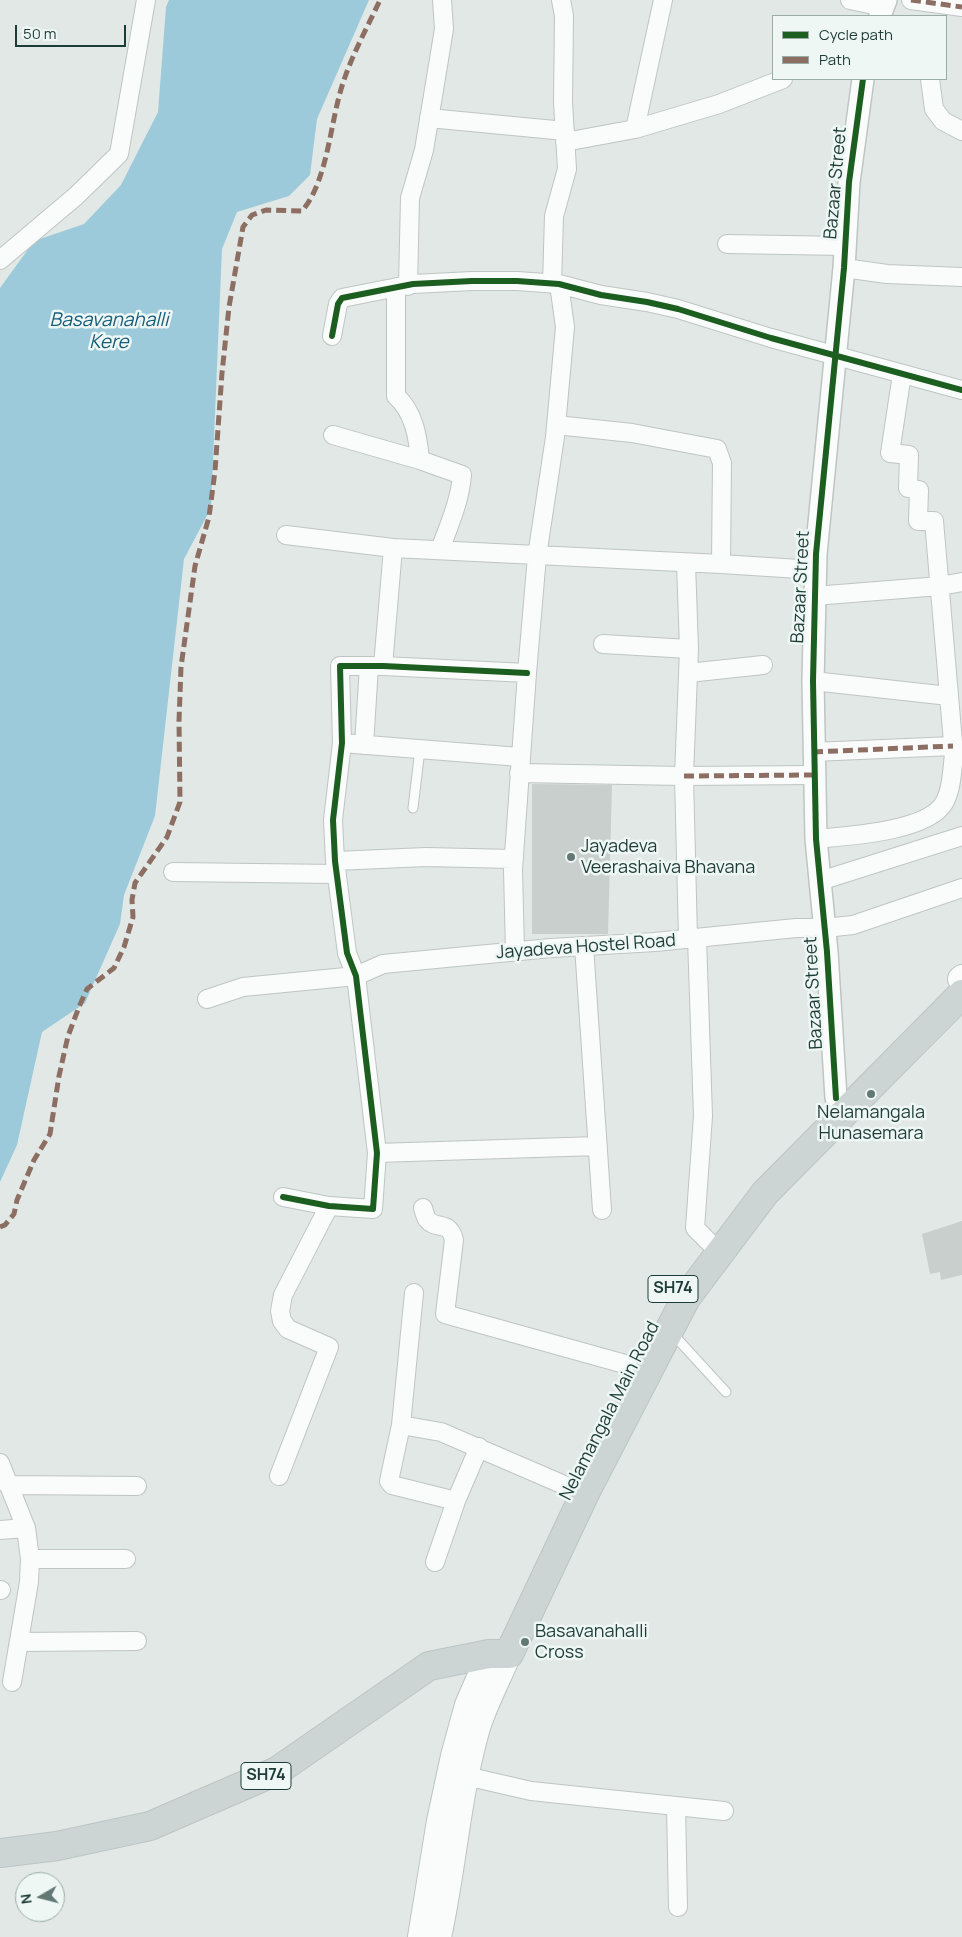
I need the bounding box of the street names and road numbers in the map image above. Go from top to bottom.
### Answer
street label: Bazaar Street [820,126,852,240]
street label: Bazaar Street [787,530,815,644]
street label: Jayadeva Hostel Road [495,930,677,964]
street label: Bazaar Street [800,936,828,1050]
road number: SH74 [648,1276,698,1302]
street label: Nelamangala Main Road [555,1318,665,1504]
road number: SH74 [241,1762,291,1790]

